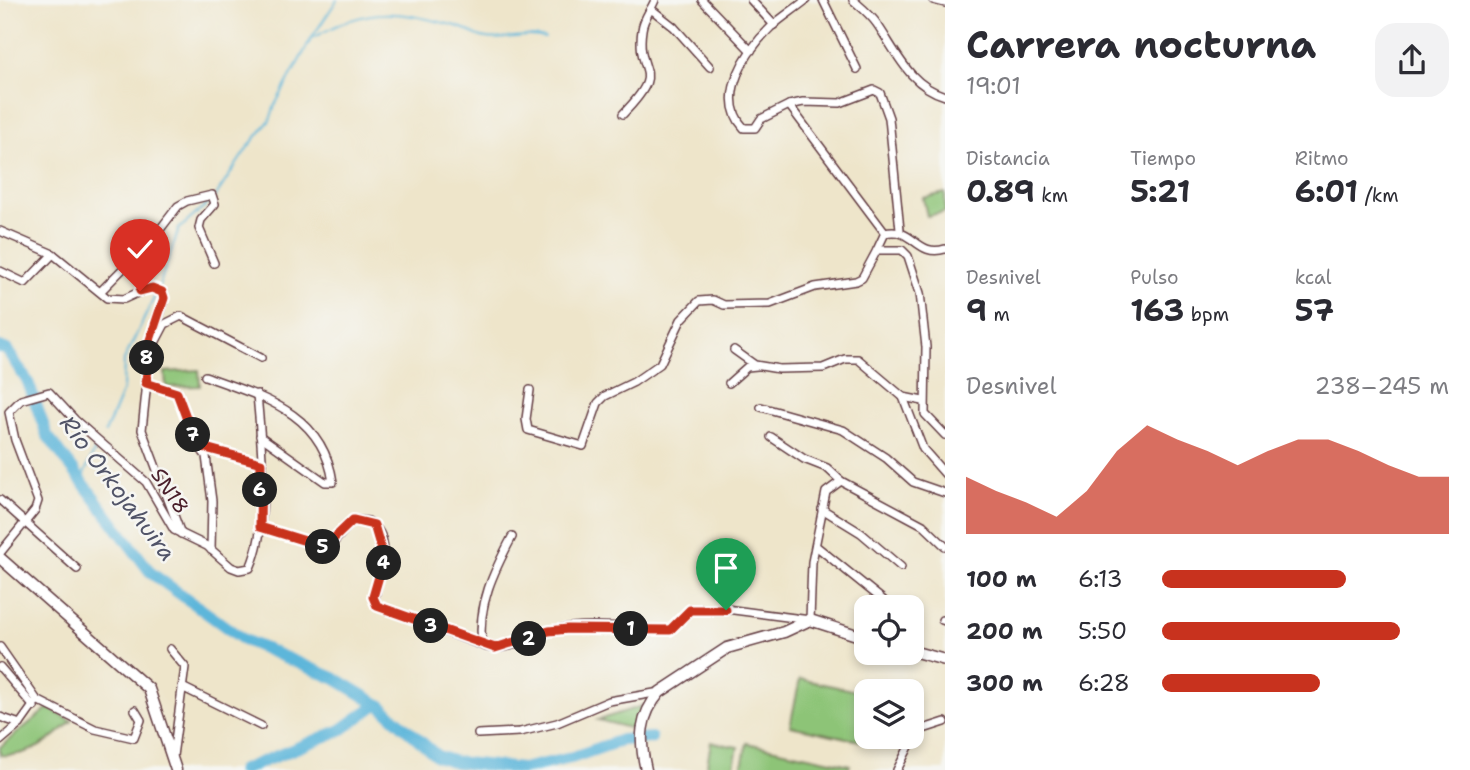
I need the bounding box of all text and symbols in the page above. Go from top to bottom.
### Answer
text: Carrera nocturna [966,19,1316,70]
button: share [1375,23,1449,97]
text: 19:01 [966,71,1021,101]
text: Distancia [966,146,1050,171]
text: Tiempo [1130,146,1196,171]
text: Ritmo [1295,146,1349,171]
text: 0.89 [966,171,1035,212]
text: 5:21 [1130,171,1190,212]
text: 6:01 [1295,171,1358,212]
text: km [1035,183,1068,208]
text: /km [1358,183,1399,208]
pin [110,219,170,291]
icon: check [121,230,159,268]
text: Desnivel [966,265,1041,290]
text: Pulso [1130,265,1179,290]
text: kcal [1295,265,1332,290]
text: 9 [966,290,987,331]
text: 163 [1130,290,1184,331]
text: 57 [1295,290,1334,331]
text: m [987,302,1010,327]
text: bpm [1184,302,1229,327]
pin: 8 [130,340,164,376]
text: 8 [140,345,153,370]
text: Desnivel [966,371,1057,401]
text: 238–245 m [1315,371,1449,401]
water label: Río Orkojahuira [53,409,183,567]
pin: 7 [176,418,210,452]
text: 7 [186,422,199,447]
street label: SN18 [144,462,196,520]
pin: 6 [243,472,278,508]
text: 6 [253,477,266,502]
pin: 5 [306,530,340,564]
text: 5 [317,534,328,559]
pin [696,538,756,610]
pin: 4 [366,546,402,580]
icon: arrive [707,549,745,587]
text: 4 [377,550,390,575]
text: 100 m [966,564,1037,594]
text: 6:13 [1078,564,1123,594]
map controls [854,595,924,749]
button: locate [854,595,924,665]
pin: 3 [414,608,448,644]
pin: 1 [614,612,648,646]
text: 3 [424,613,437,638]
text: 1 [626,616,635,641]
text: 200 m [966,616,1043,646]
text: 5:50 [1078,616,1127,646]
pin: 2 [512,622,546,656]
text: 2 [522,626,535,651]
text: 300 m [966,668,1043,698]
text: 6:28 [1078,668,1130,698]
button: layers [854,679,924,749]

